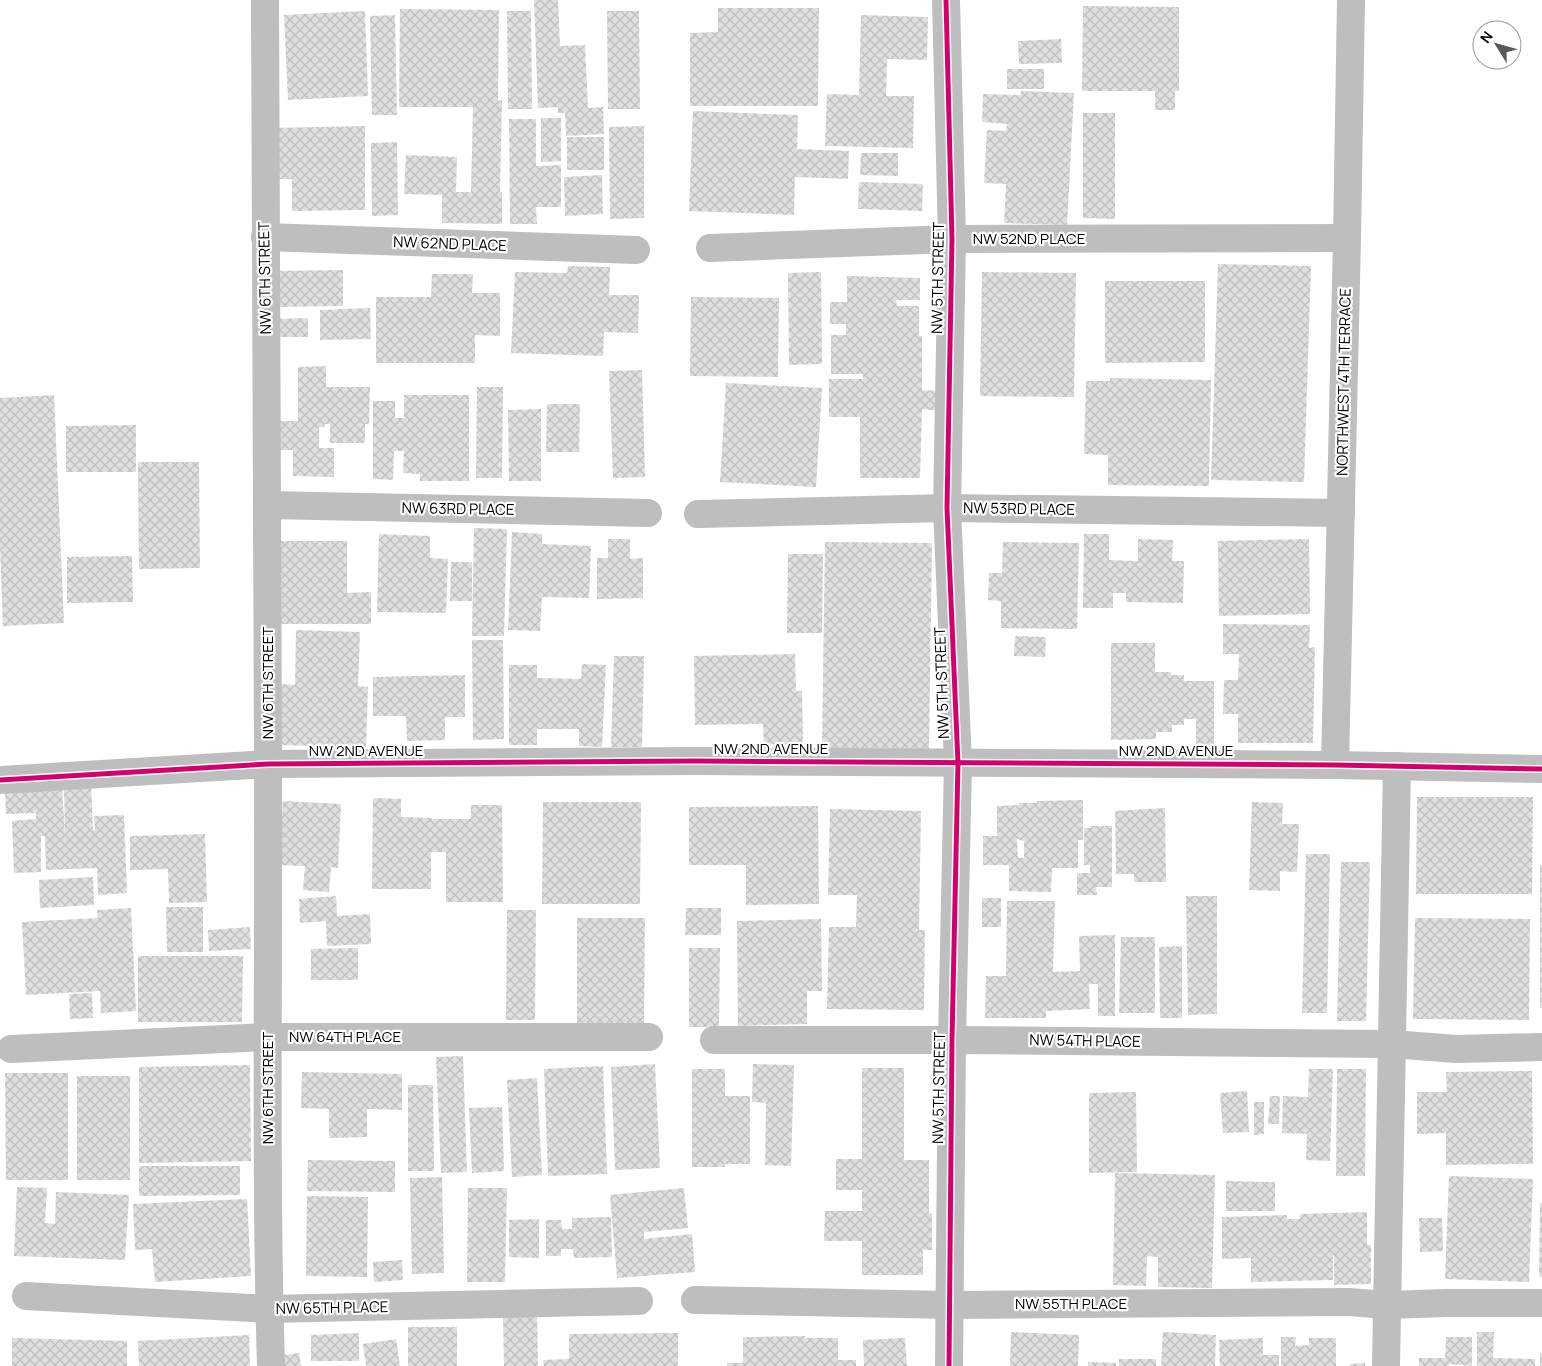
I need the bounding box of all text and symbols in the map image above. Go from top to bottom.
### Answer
north arrow [1472,20,1522,70]
text: N [1476,27,1497,47]
street label: NW 6TH STREET [253,222,276,334]
street label: NW 5TH STREET [926,222,949,334]
street label: NW 52ND PLACE [973,228,1085,249]
street label: NW 62ND PLACE [393,231,507,256]
street label: NORTHWEST 4TH TERRACE [1331,288,1356,476]
street label: NW 63RD PLACE [402,497,515,520]
street label: NW 53RD PLACE [963,497,1075,520]
street label: NW 6TH STREET [257,627,278,739]
street label: NW 5TH STREET [929,627,954,739]
street label: NW 2ND AVENUE [714,738,828,759]
street label: NW 2ND AVENUE [309,740,423,761]
street label: NW 2ND AVENUE [1119,740,1233,761]
street label: NW 64TH PLACE [289,1026,401,1047]
street label: NW 54TH PLACE [1029,1029,1141,1052]
street label: NW 6TH STREET [257,1032,278,1144]
street label: NW 5TH STREET [927,1032,950,1144]
street label: NW 55TH PLACE [1015,1293,1127,1314]
street label: NW 65TH PLACE [275,1296,389,1319]

